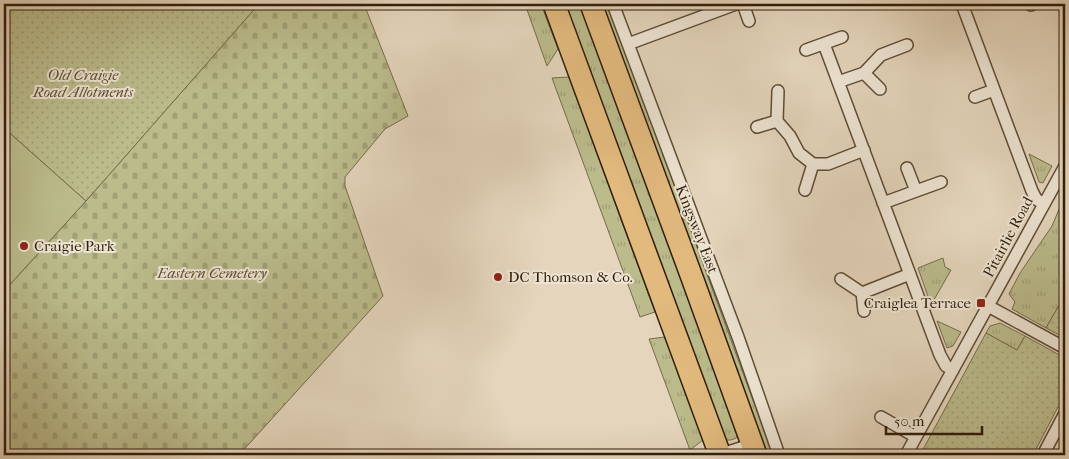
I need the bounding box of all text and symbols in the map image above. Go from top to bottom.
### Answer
park label: Old Craigie Road Allotments [32,66,133,101]
street label: Kingsway East [672,182,722,276]
street label: Pitairlie Road [979,193,1037,280]
place label: Craigie Park [34,237,115,255]
marker: Craigie Park [18,240,30,252]
park label: Eastern Cemetery [156,264,267,282]
place label: DC Thomson & Co. [508,268,633,286]
marker: DC Thomson & Co. [492,271,504,283]
place label: Craiglea Terrace [864,294,972,312]
marker: Craiglea Terrace [975,297,987,309]
scale bar [886,404,983,436]
text: 50 m [894,412,925,430]

